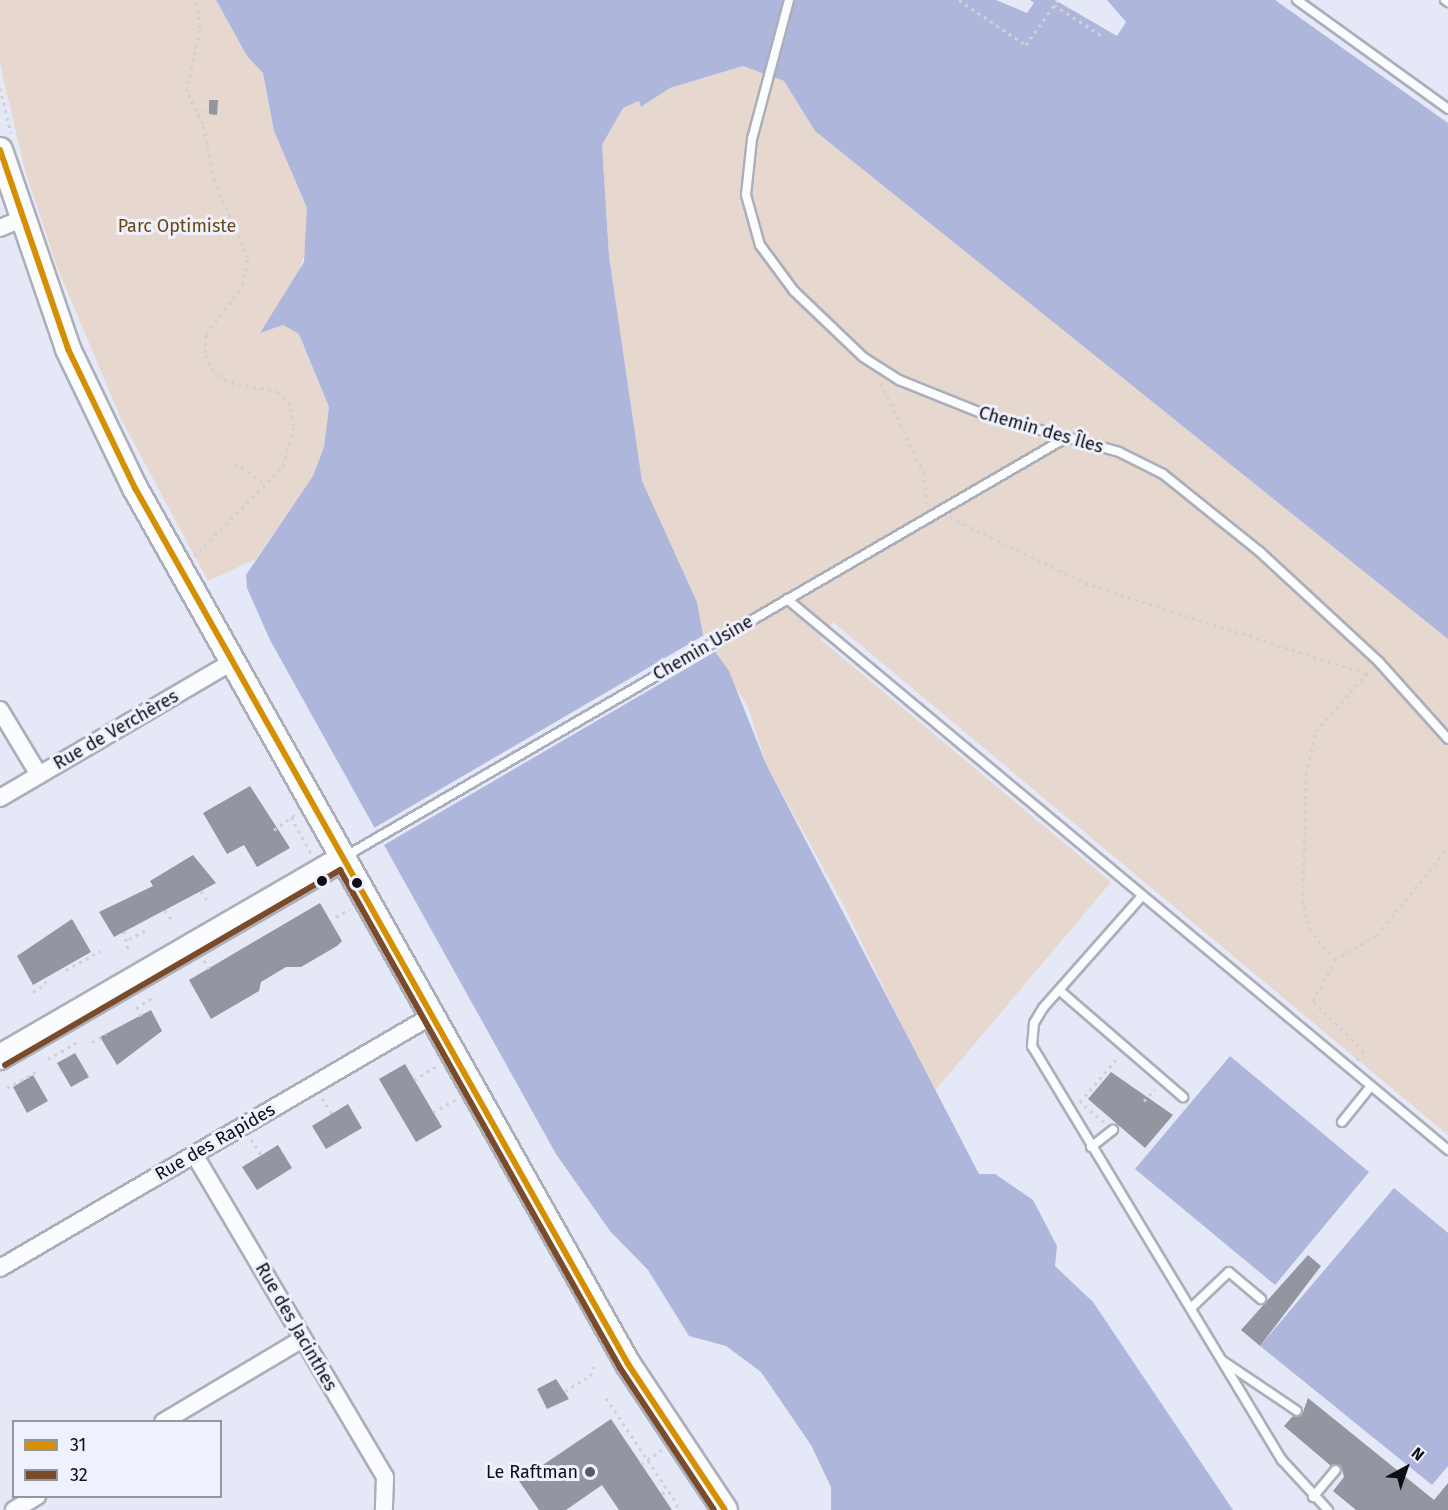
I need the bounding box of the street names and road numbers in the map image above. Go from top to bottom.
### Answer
street label: Chemin des Îles [976,402,1106,458]
street label: Chemin Usine [649,611,757,685]
street label: Rue de Verchères [50,685,182,775]
street label: Rue des Rapides [151,1099,279,1185]
street label: Rue des Jacinthes [251,1259,341,1395]

